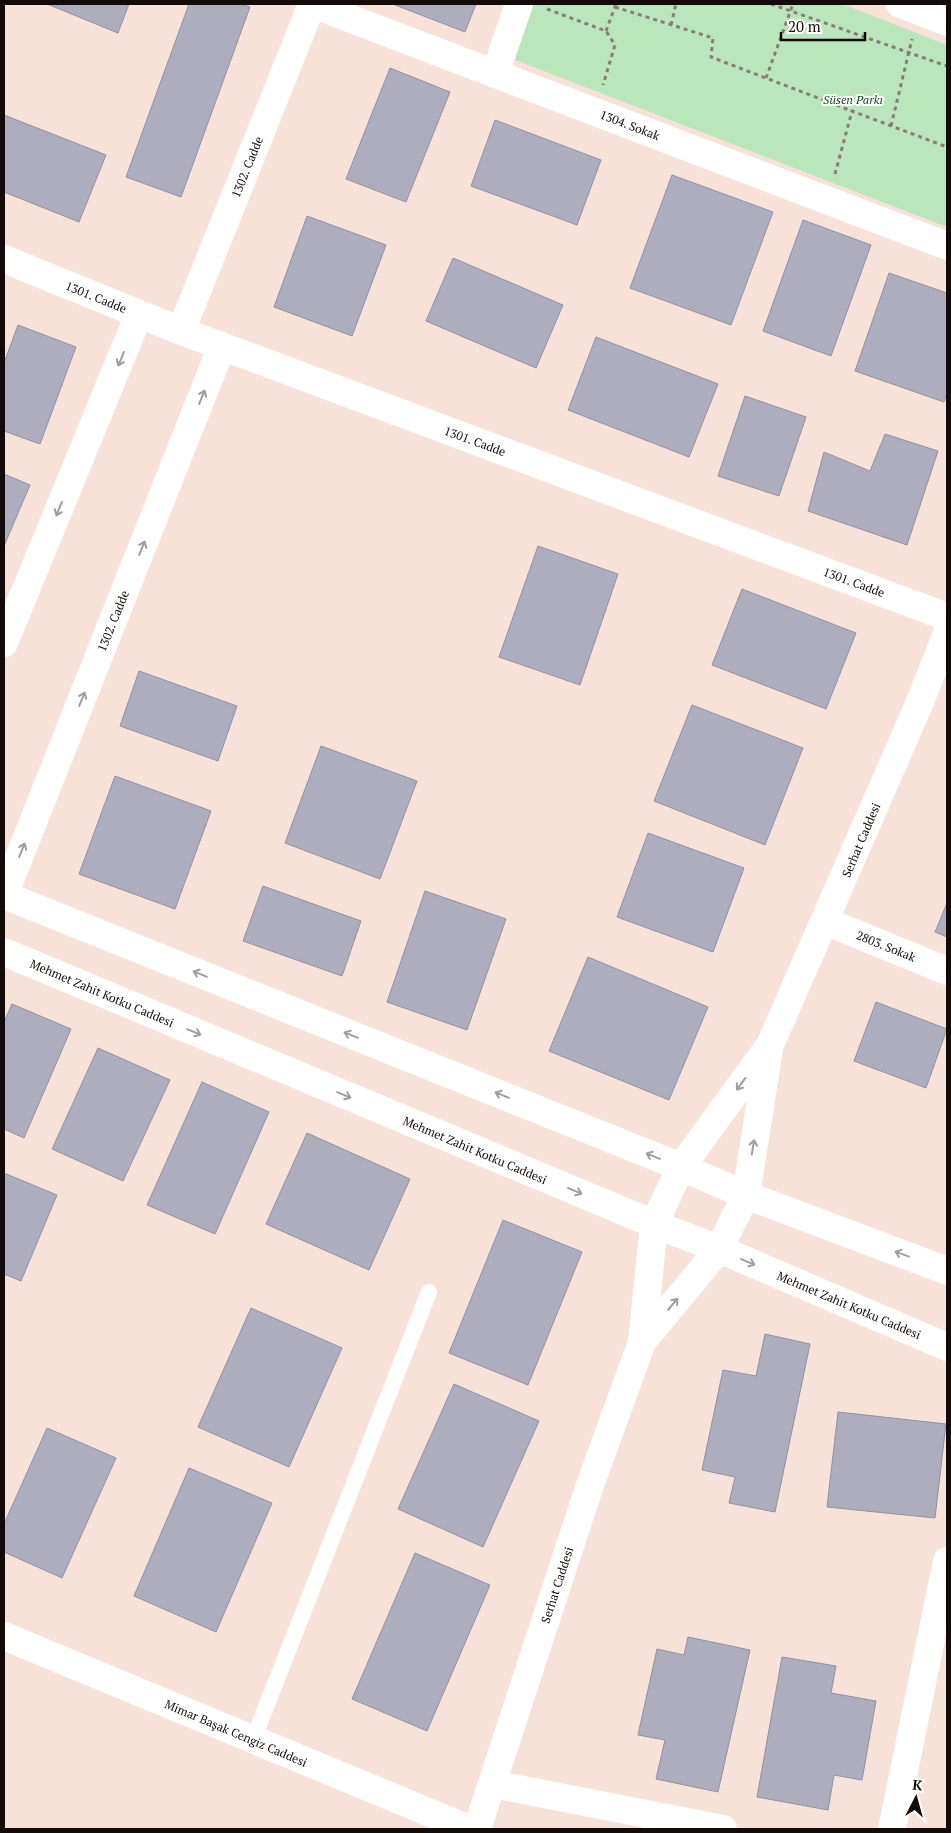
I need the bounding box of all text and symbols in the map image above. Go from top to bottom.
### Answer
scale bar [781,10,865,42]
text: 20 m [788,16,821,36]
park label: Süsen Parkı [823,92,883,107]
street label: 1304. Sokak [598,107,663,144]
street label: 1302. Cadde [228,134,266,200]
street label: 1301. Cadde [63,278,129,316]
one-way arrow [115,351,125,366]
one-way arrow [198,390,207,405]
street label: 1301. Cadde [442,423,508,459]
one-way arrow [54,501,63,516]
one-way arrow [138,541,147,556]
street label: 1301. Cadde [821,564,887,600]
street label: 1302. Cadde [94,588,132,654]
one-way arrow [78,692,87,707]
street label: Serhat Caddesi [839,800,884,880]
one-way arrow [18,843,27,858]
street label: 2803. Sokak [854,927,919,965]
street label: Mehmet Zahit Kotku Caddesi [28,956,176,1030]
one-way arrow [193,969,208,978]
one-way arrow [186,1028,201,1037]
one-way arrow [344,1029,359,1039]
one-way arrow [736,1077,747,1090]
one-way arrow [336,1090,351,1100]
one-way arrow [495,1090,510,1100]
street label: Mehmet Zahit Kotku Caddesi [401,1113,549,1187]
one-way arrow [749,1140,759,1156]
one-way arrow [645,1150,660,1159]
one-way arrow [567,1188,582,1197]
one-way arrow [894,1249,910,1258]
one-way arrow [740,1257,755,1267]
street label: Mehmet Zahit Kotku Caddesi [775,1268,923,1342]
one-way arrow [667,1298,678,1311]
street label: Serhat Caddesi [538,1545,577,1625]
street label: Mimar Başak Cengiz Caddesi [163,1696,310,1770]
north arrow [891,1773,941,1823]
text: K [911,1775,923,1795]

